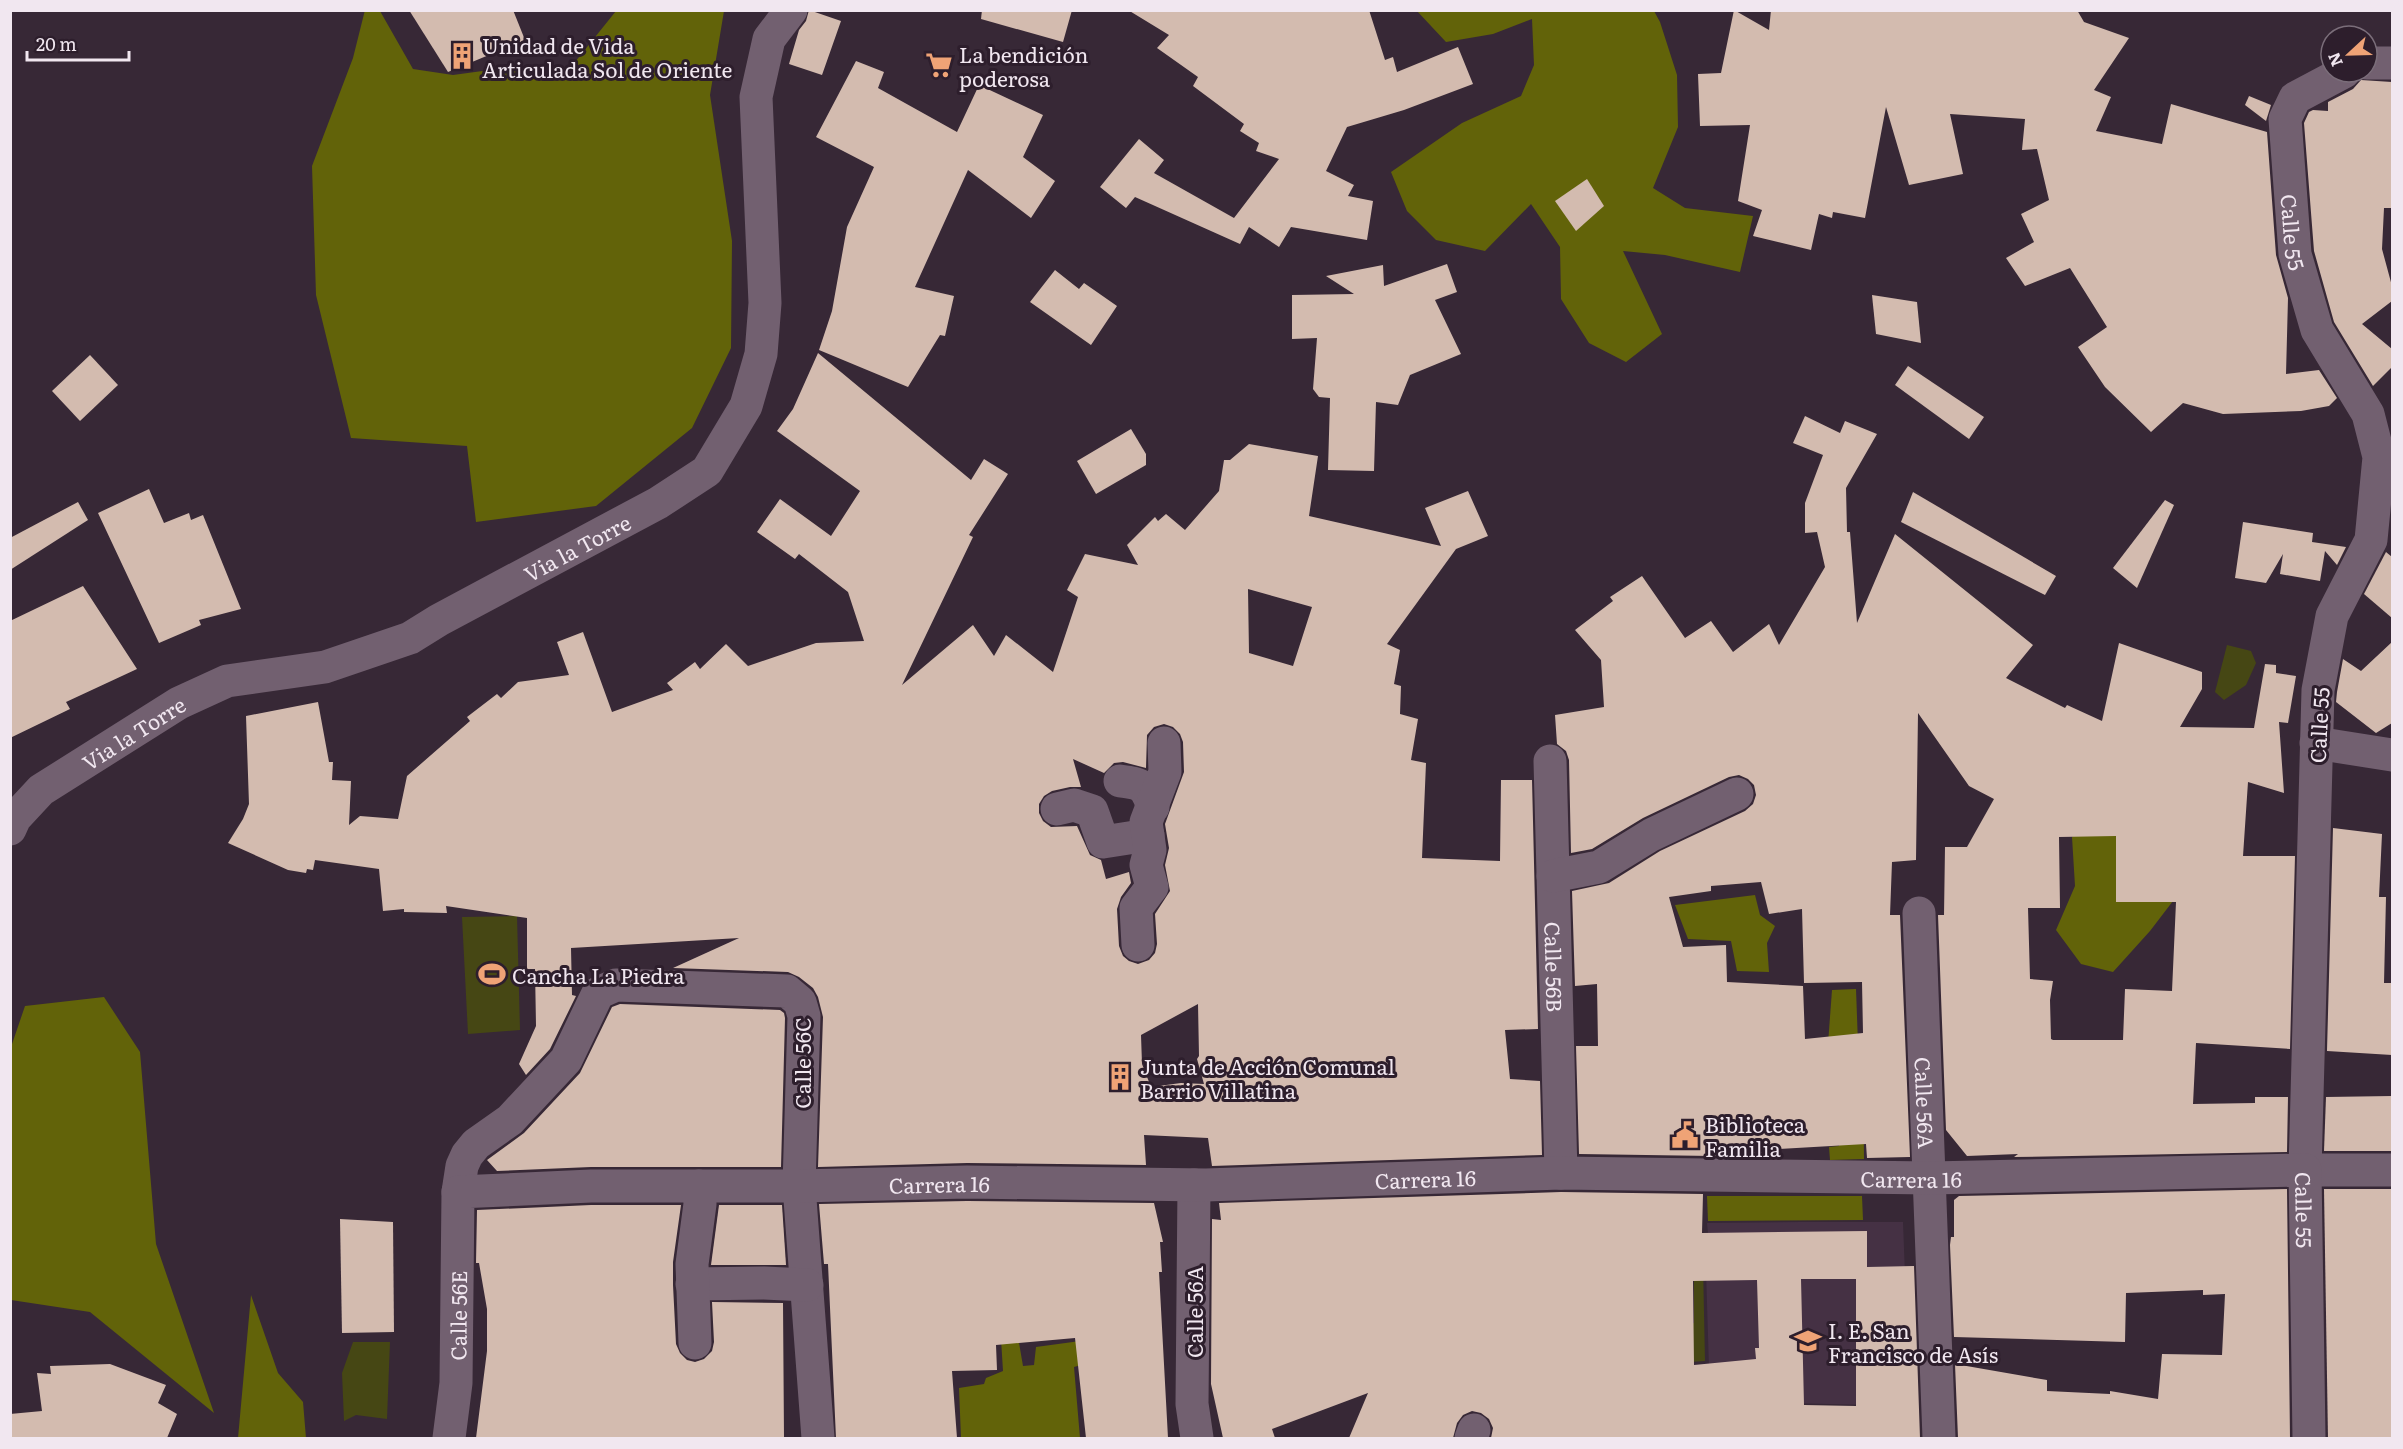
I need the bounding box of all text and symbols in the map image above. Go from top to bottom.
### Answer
scale bar [27,24,129,62]
north arrow [2319,24,2379,84]
place label: Unidad de Vida Articulada Sol de Oriente [482,29,733,84]
text: 20 m [36,30,77,57]
place label: La bendición poderosa [959,38,1089,93]
building icon: Unidad de Vida Articulada Sol de Oriente [447,41,477,71]
text: N [2321,49,2348,71]
supermarket icon: La bendición poderosa [924,50,954,80]
street label: Calle 55 [2275,193,2314,274]
street label: Via la Torre [518,505,635,588]
street label: Calle 55 [2301,686,2335,764]
street label: Via la Torre [75,688,191,776]
street label: Calle 56B [1539,921,1572,1013]
sports icon: Cancha La Piedra [477,959,507,989]
place label: Cancha La Piedra [512,959,685,990]
street label: Calle 56C [786,1017,817,1109]
place label: Junta de Acción Comunal Barrio Villatina [1140,1050,1395,1105]
street label: Calle 56A [1909,1056,1943,1150]
building icon: Junta de Acción Comunal Barrio Villatina [1105,1062,1135,1092]
place label: Biblioteca Familia [1705,1108,1806,1163]
public building icon: Biblioteca Familia [1670,1120,1700,1150]
street label: Carrera 16 [1374,1160,1476,1195]
street label: Carrera 16 [1860,1162,1962,1194]
street label: Carrera 16 [888,1166,990,1199]
street label: Calle 55 [2290,1172,2322,1248]
street label: Calle 56A [1178,1265,1209,1358]
street label: Calle 56E [441,1270,473,1361]
place label: I. E. San Francisco de Asís [1828,1314,1998,1369]
school or university icon: I. E. San Francisco de Asís [1793,1326,1823,1356]

